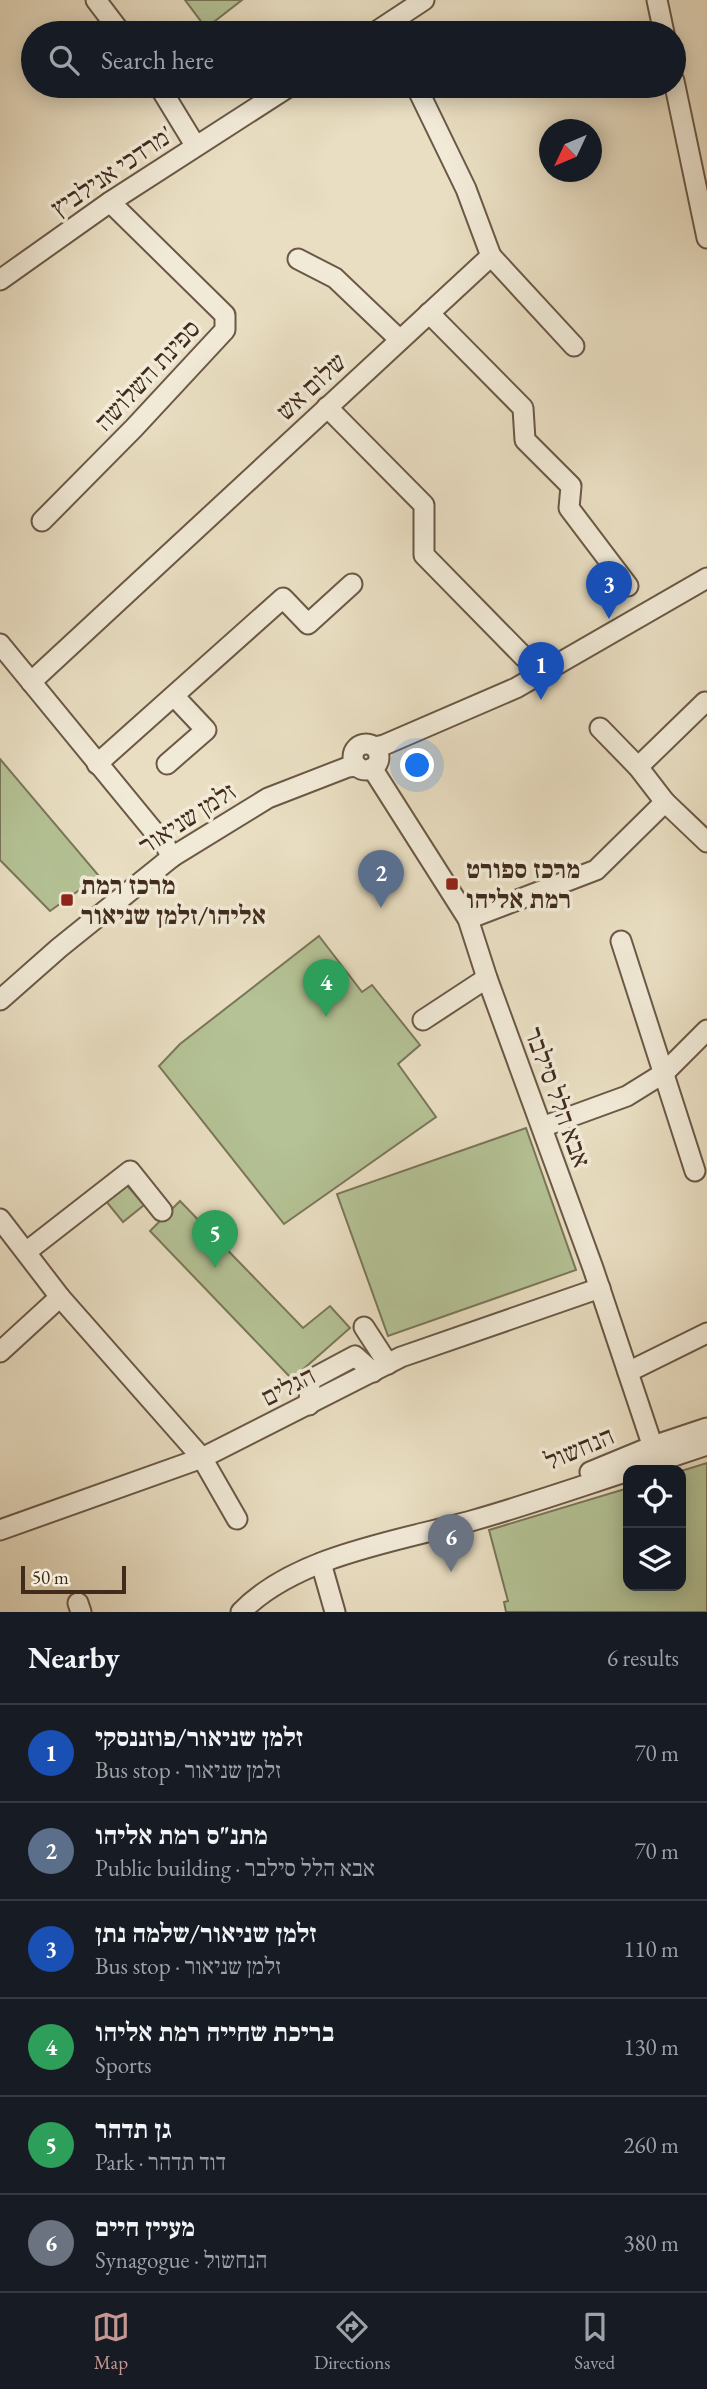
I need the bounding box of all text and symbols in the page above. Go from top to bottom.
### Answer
search box [21,21,686,98]
icon: search [45,41,83,79]
text: Search here [101,43,214,77]
street label: מרדכי אנילביץ' [44,117,180,225]
north arrow [539,119,602,182]
street label: ספינת השלושה [87,312,207,438]
street label: שלום אש [269,345,353,427]
pin: 3 [586,561,632,619]
pin: 1 [518,642,564,700]
your location [400,748,434,782]
street label: זלמן שניאור [132,774,242,862]
pin: 2 [358,850,404,908]
place label: מרכז ספורט רמת אליהו [466,852,580,916]
place label: מרכז רמת אליהו/זלמן שניאור [81,868,266,932]
marker: מרכז ספורט רמת אליהו [444,876,460,892]
marker: מרכז רמת אליהו/זלמן שניאור [59,892,75,908]
pin: 4 [303,959,349,1017]
street label: אבא הלל סילבר [517,1022,599,1172]
pin: 5 [192,1210,238,1268]
street label: הגלים [255,1358,321,1414]
street label: הנחשול [539,1418,619,1478]
map controls [623,1465,686,1591]
button: locate [623,1465,686,1528]
pin: 6 [428,1514,474,1572]
button: layers [623,1528,686,1591]
scale bar [21,1563,126,1595]
text: 50 m [32,1565,69,1590]
text: Nearby [28,1638,120,1677]
text: 6 results [607,1643,679,1673]
text: זלמן שניאור/פוזננסקי [95,1720,303,1754]
text: 1 [45,1738,57,1768]
text: 70 m [634,1738,679,1768]
text: Bus stop · זלמן שניאור [95,1755,281,1785]
text: מתנ"ס רמת אליהו [95,1818,268,1852]
text: 2 [45,1836,57,1866]
text: 70 m [634,1836,679,1866]
text: Public building · אבא הלל סילבר [95,1853,375,1883]
text: זלמן שניאור/שלמה נתן [95,1916,317,1950]
text: 3 [45,1934,57,1964]
text: 110 m [623,1934,679,1964]
text: Bus stop · זלמן שניאור [95,1951,281,1981]
text: בריכת שחייה רמת אליהו [95,2015,334,2049]
text: 4 [45,2032,57,2062]
text: 130 m [623,2032,679,2062]
text: Sports [95,2050,151,2080]
text: גן תדהר [95,2112,172,2146]
text: 5 [45,2130,57,2160]
text: 260 m [623,2130,679,2160]
text: Park · דוד תדהר [95,2147,226,2177]
text: מעיין חיים [95,2210,195,2244]
text: 6 [45,2228,57,2258]
text: 380 m [623,2228,679,2258]
text: Synagogue · הנחשול [95,2245,267,2275]
tab: Map [92,2308,130,2375]
tab: Directions [314,2308,390,2375]
tab: Saved [574,2308,615,2375]

